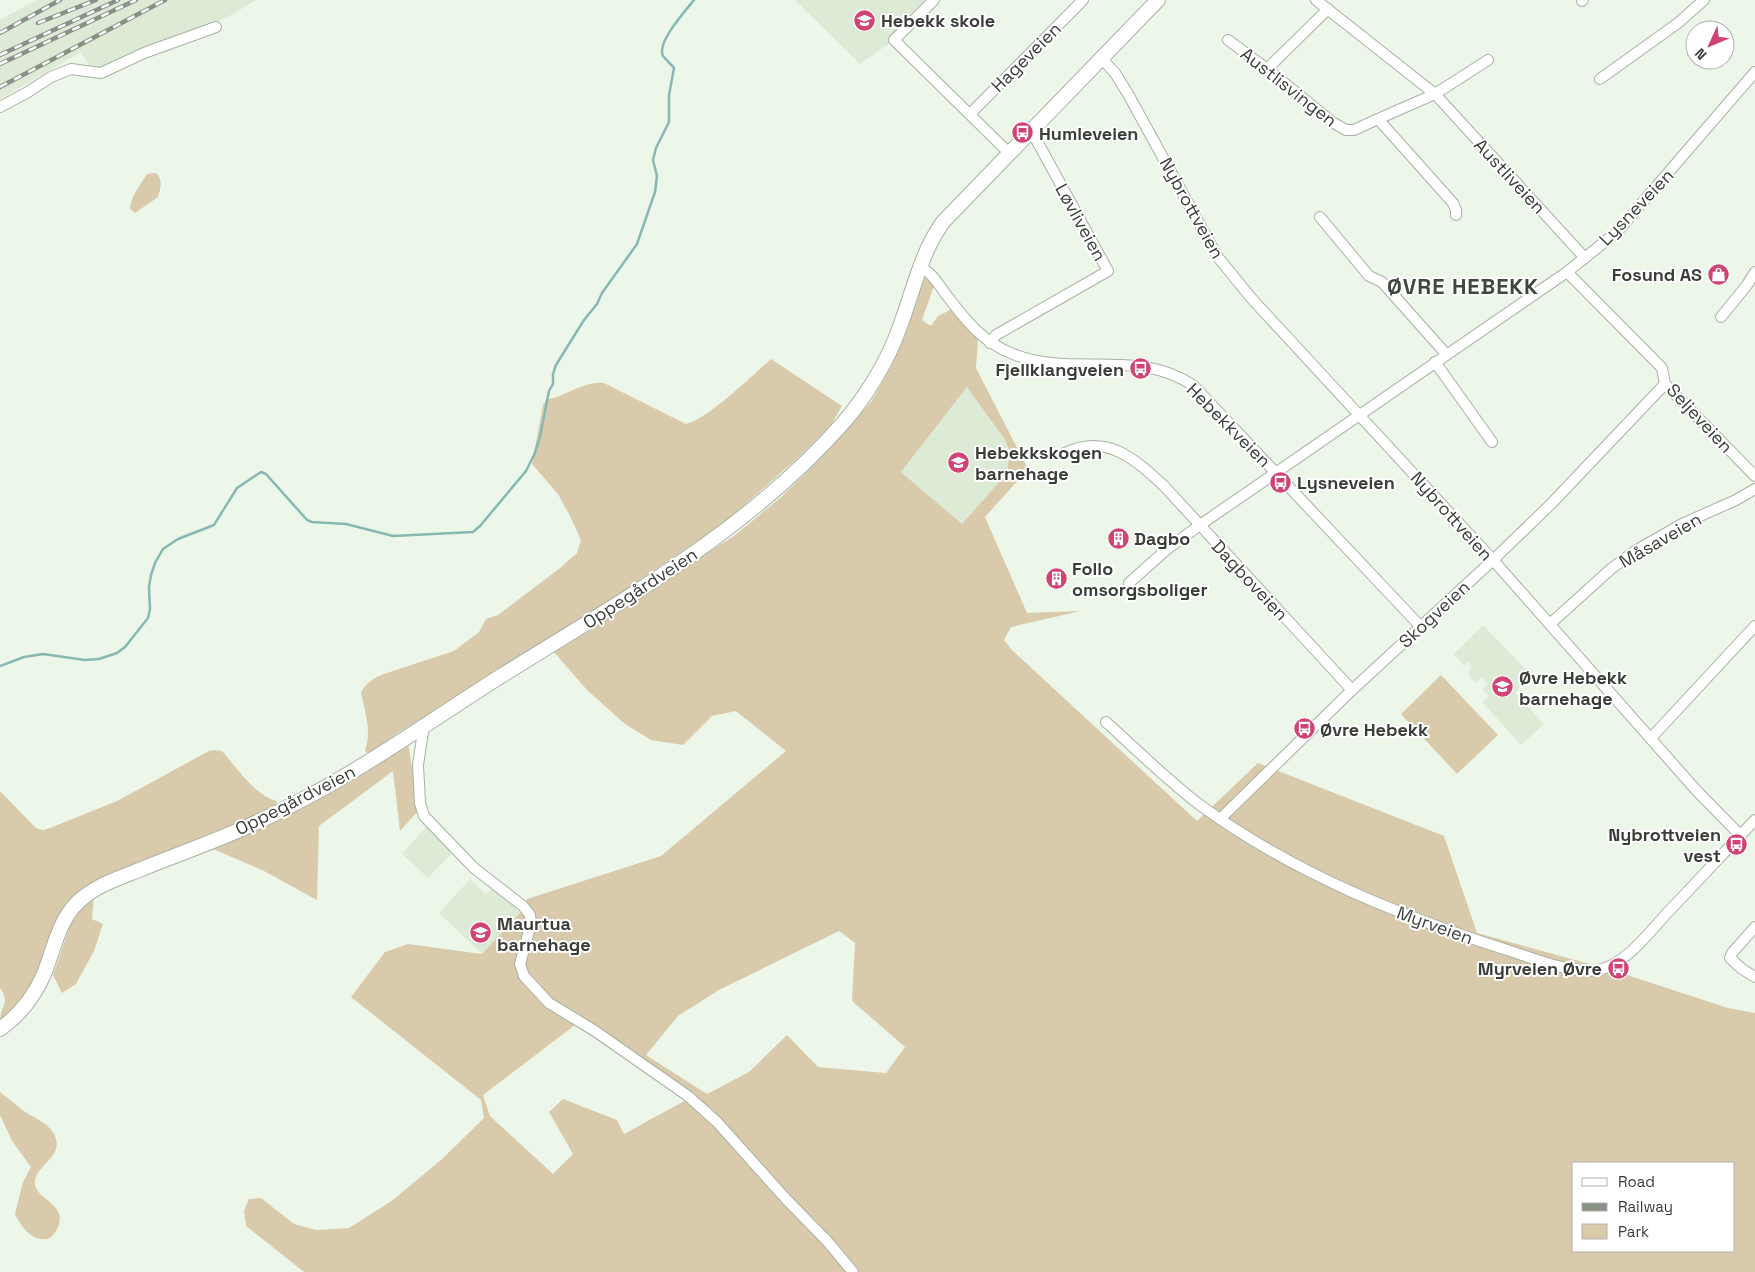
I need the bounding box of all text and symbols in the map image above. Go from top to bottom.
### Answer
school or university icon: Hebekk skole [853,8,877,32]
place label: Hebekk skole [881,9,995,32]
street label: Hageveien [986,17,1066,97]
north arrow [1685,20,1735,70]
street label: Austlisvingen [1236,42,1342,132]
text: N [1691,44,1710,64]
bus stop icon: Humleveien [1011,121,1035,145]
place label: Humleveien [1039,122,1138,145]
street label: Austliveien [1469,133,1551,219]
street label: Nybrottveien [1155,153,1229,263]
street label: Lysneveien [1594,164,1678,250]
street label: Løvliveien [1050,179,1112,265]
shop icon: Fosund AS [1706,262,1730,286]
place label: Fosund AS [1612,263,1702,286]
district label: ØVRE HEBEKK [1387,272,1539,300]
bus stop icon: Fjellklangveien [1128,357,1152,381]
place label: Fjellklangveien [995,358,1124,381]
street label: Hebekkveien [1182,378,1276,472]
street label: Seljeveien [1662,378,1738,458]
place label: Hebekkskogen barnehage [975,441,1102,485]
school or university icon: Hebekkskogen barnehage [947,450,971,474]
street label: Nybrottveien [1406,467,1498,565]
bus stop icon: Lysneveien [1269,470,1293,494]
place label: Lysneveien [1297,471,1395,494]
street label: Måsaveien [1615,507,1705,573]
building icon: Dagbo [1106,526,1130,550]
place label: Dagbo [1134,527,1190,550]
street label: Dagboveien [1207,535,1293,625]
street label: Oppegårdveien [578,542,702,634]
place label: Follo omsorgsboliger [1072,557,1208,601]
building icon: Follo omsorgsboliger [1044,566,1068,590]
street label: Skogveien [1394,575,1474,653]
place label: Øvre Hebekk barnehage [1519,666,1627,710]
school or university icon: Øvre Hebekk barnehage [1491,675,1515,699]
bus stop icon: Øvre Hebekk [1292,717,1316,741]
place label: Øvre Hebekk [1320,718,1428,741]
street label: Oppegårdveien [231,760,359,840]
place label: Nybrottveien vest [1608,823,1721,867]
bus stop icon: Nybrottveien vest [1725,832,1749,856]
street label: Myrveien [1394,901,1476,949]
place label: Maurtua barnehage [497,912,591,956]
school or university icon: Maurtua barnehage [469,921,493,945]
bus stop icon: Myrveien Øvre [1606,956,1630,980]
place label: Myrveien Øvre [1478,957,1602,980]
legend [1572,1162,1735,1252]
text: Road [1618,1172,1655,1191]
text: Railway [1618,1197,1673,1216]
text: Park [1618,1222,1649,1241]

